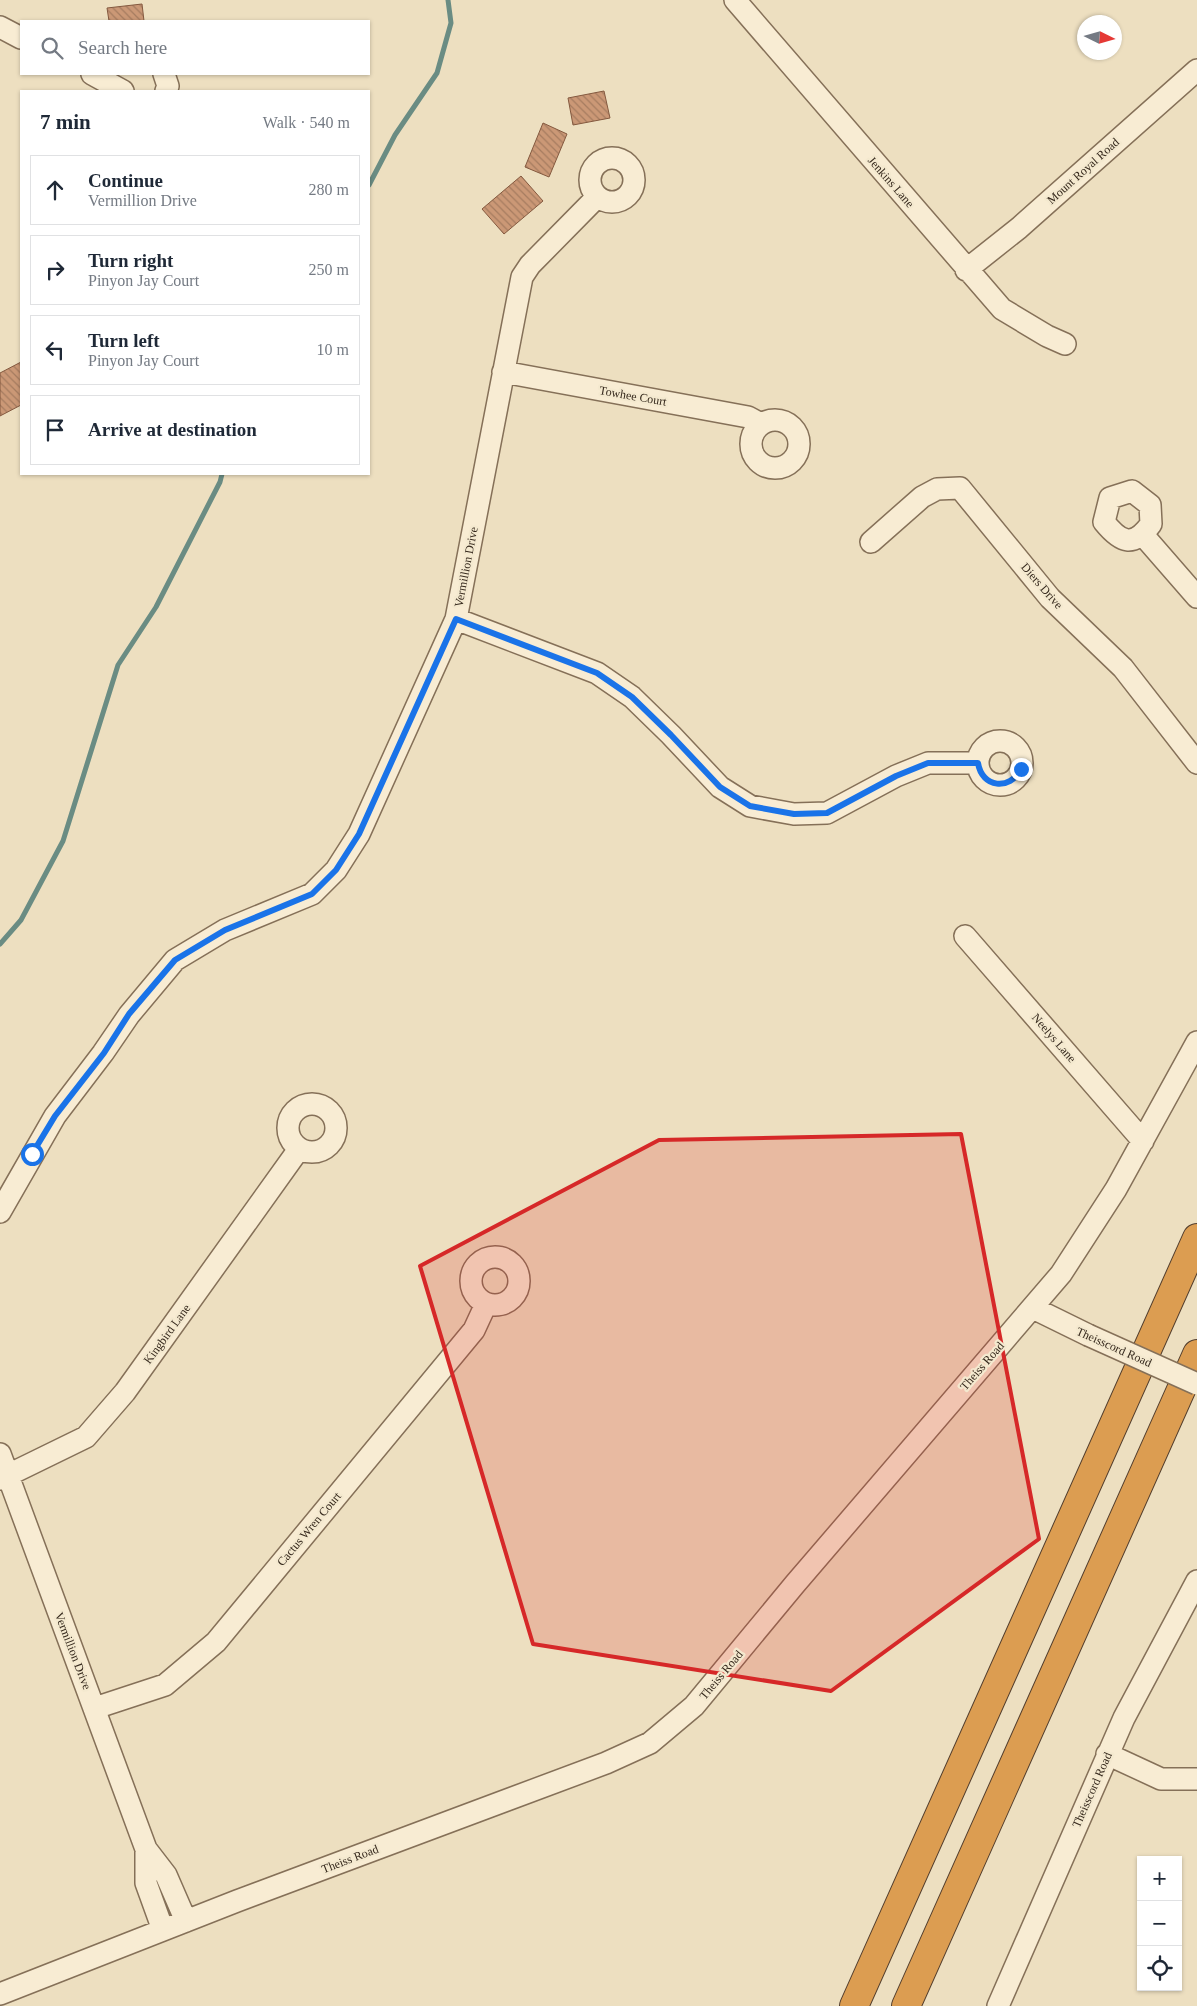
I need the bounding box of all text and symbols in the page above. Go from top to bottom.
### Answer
north arrow [1077,15,1122,60]
search box [20,20,370,75]
icon: search [38,34,66,62]
text: Search here [78,37,167,58]
text: 7 min [40,110,91,134]
text: Walk · 540 m [263,114,350,131]
street label: Mount Royal Road [1044,135,1122,207]
street label: Jenkins Lane [865,154,917,210]
text: Continue [88,170,163,191]
icon: ahead [41,176,69,204]
text: 280 m [309,181,349,198]
text: Vermillion Drive [88,192,197,209]
text: Turn right [88,250,173,271]
icon: right [41,256,69,284]
text: 250 m [309,261,349,278]
text: Pinyon Jay Court [88,272,199,289]
text: Turn left [88,330,160,351]
icon: left [41,336,69,364]
text: 10 m [317,341,349,358]
text: Pinyon Jay Court [88,352,199,369]
street label: Towhee Court [598,383,668,409]
icon: arrive [41,416,69,444]
text: Arrive at destination [88,419,257,440]
street label: Vermillion Drive [451,526,481,608]
street label: Diers Drive [1018,560,1066,612]
route end [1010,758,1033,781]
street label: Neelys Lane [1029,1011,1079,1065]
route start [21,1143,44,1166]
street label: Kingbird Lane [141,1301,193,1367]
street label: Theisscord Road [1074,1324,1154,1370]
street label: Theiss Road [957,1339,1007,1393]
street label: Cactus Wren Court [274,1489,344,1569]
street label: Vermillion Drive [52,1610,94,1692]
street label: Theiss Road [696,1648,746,1702]
street label: Theisscord Road [1069,1750,1115,1830]
street label: Theiss Road [320,1842,380,1876]
map controls [1137,1856,1182,1991]
button: + [1137,1856,1182,1901]
button: − [1137,1901,1182,1946]
button: locate [1137,1946,1182,1991]

